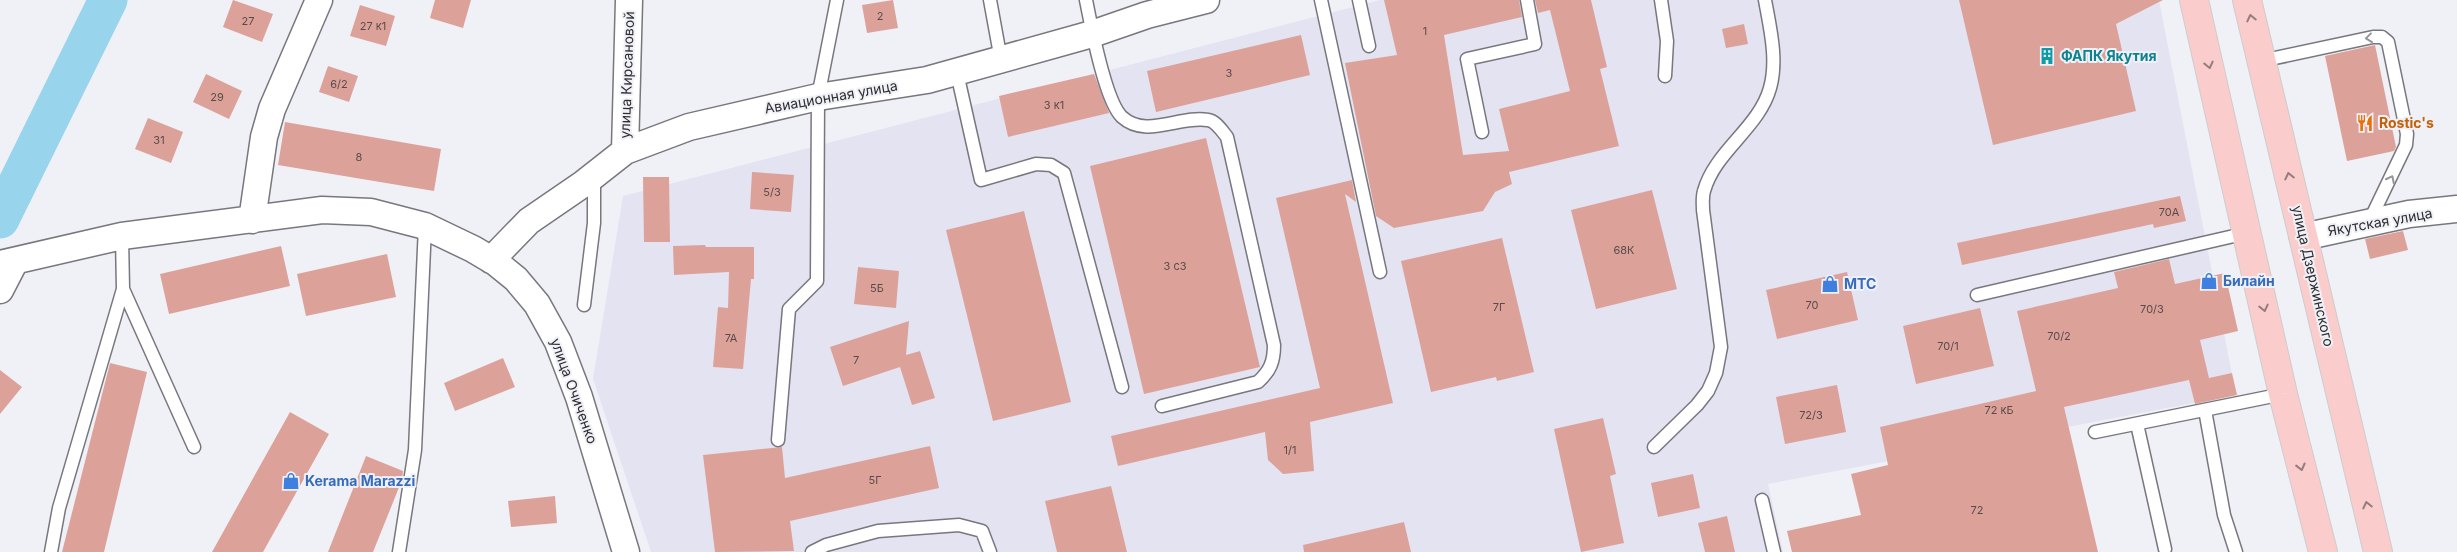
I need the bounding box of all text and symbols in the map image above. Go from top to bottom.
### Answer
house number: 2 [877,9,883,23]
street label: улица Кирсановой [616,11,637,139]
house number: 27 [242,14,254,28]
one-way arrow [2246,14,2257,23]
house number: 27 к1 [360,19,386,33]
house number: 1 [1423,24,1427,38]
one-way arrow [2365,32,2373,43]
building icon: ФАПК Якутия [2037,46,2057,66]
place label: ФАПК Якутия [2061,47,2157,64]
one-way arrow [2203,60,2213,69]
house number: 3 [1226,66,1233,80]
street label: Авиационная улица [763,76,899,117]
house number: 6/2 [330,77,348,91]
house number: 29 [210,90,224,104]
house number: 3 к1 [1044,98,1064,112]
restaurant icon: Rostic's [2355,113,2375,133]
place label: Rostic's [2379,114,2434,131]
house number: 31 [153,133,165,147]
house number: 8 [356,150,363,164]
one-way arrow [2284,172,2295,181]
one-way arrow [2385,175,2395,184]
house number: 5/3 [763,185,781,199]
street label: улица Дзержинского [2289,204,2338,348]
street label: Якутская улица [2326,204,2434,239]
house number: 70А [2159,205,2180,219]
house number: 68К [1613,243,1635,257]
house number: 3 с3 [1164,259,1187,273]
shop icon: Билайн [2199,271,2219,291]
place label: Билайн [2223,272,2275,289]
shop icon: МТС [1820,274,1840,294]
place label: МТС [1844,275,1876,292]
house number: 5Б [870,281,884,295]
house number: 70 [1806,298,1819,312]
house number: 7Г [1493,300,1505,314]
house number: 70/3 [2140,302,2164,316]
one-way arrow [2258,304,2269,313]
house number: 70/2 [2047,329,2071,343]
house number: 7А [725,331,738,345]
street label: улица Очиченко [548,336,601,446]
house number: 70/1 [1937,339,1959,353]
house number: 7 [853,353,859,367]
house number: 72 кБ [1984,403,2014,417]
house number: 72/3 [1799,408,1823,422]
house number: 1/1 [1284,443,1296,457]
one-way arrow [2296,462,2306,470]
shop icon: Kerama Marazzi [281,471,301,491]
place label: Kerama Marazzi [305,472,416,489]
house number: 5Г [868,473,882,487]
one-way arrow [2362,500,2373,509]
house number: 72 [1971,503,1983,517]

